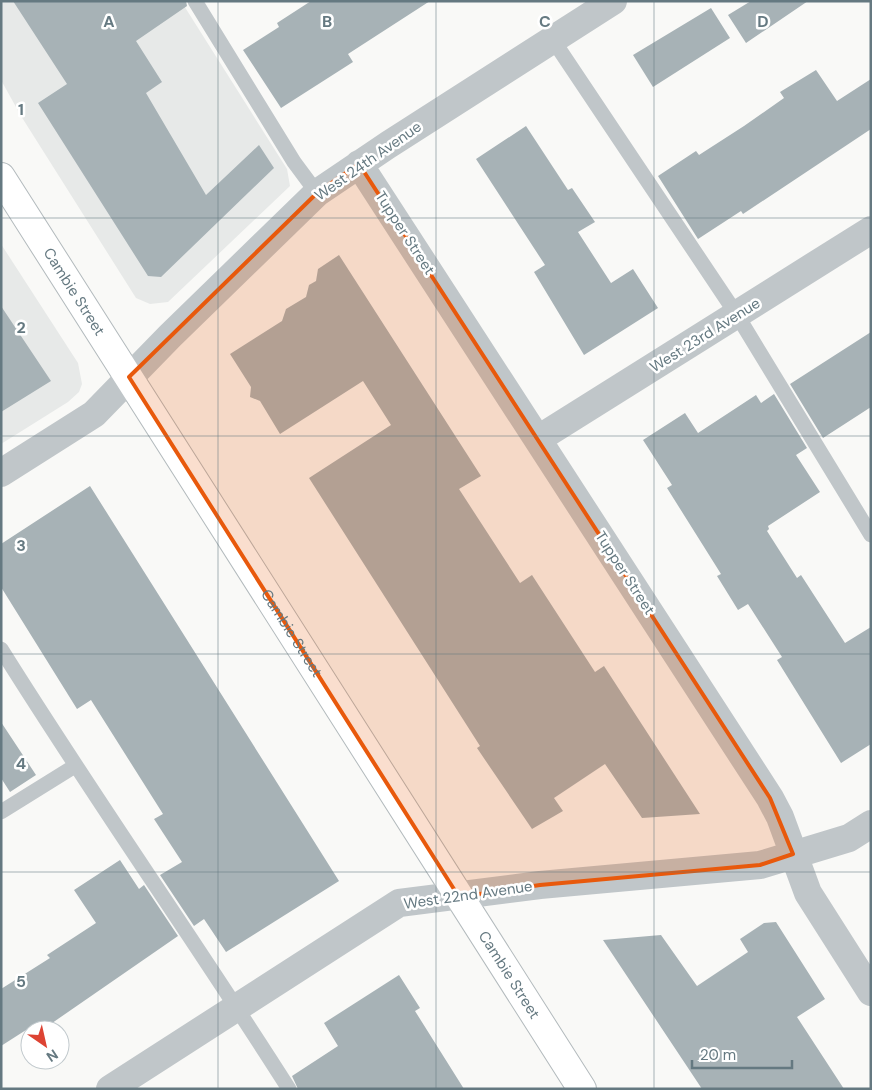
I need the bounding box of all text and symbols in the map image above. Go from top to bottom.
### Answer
text: A [103,11,115,32]
text: B [322,11,332,32]
text: C [539,11,551,32]
text: D [757,11,769,32]
text: 1 [18,99,24,120]
street label: West 24th Avenue [311,117,425,205]
street label: Tupper Street [371,187,439,279]
street label: Cambie Street [39,244,110,340]
street label: West 23rd Avenue [646,293,764,377]
text: 2 [16,317,26,338]
street label: Tupper Street [591,527,659,619]
text: 3 [16,535,26,556]
street label: Cambie Street [256,586,327,681]
text: 4 [16,753,26,774]
street label: West 22nd Avenue [402,876,534,914]
street label: Cambie Street [474,927,545,1023]
text: 5 [16,971,26,992]
north arrow [20,1020,70,1070]
scale bar [692,1038,792,1070]
text: N [43,1045,62,1066]
text: 20 m [700,1045,736,1065]

